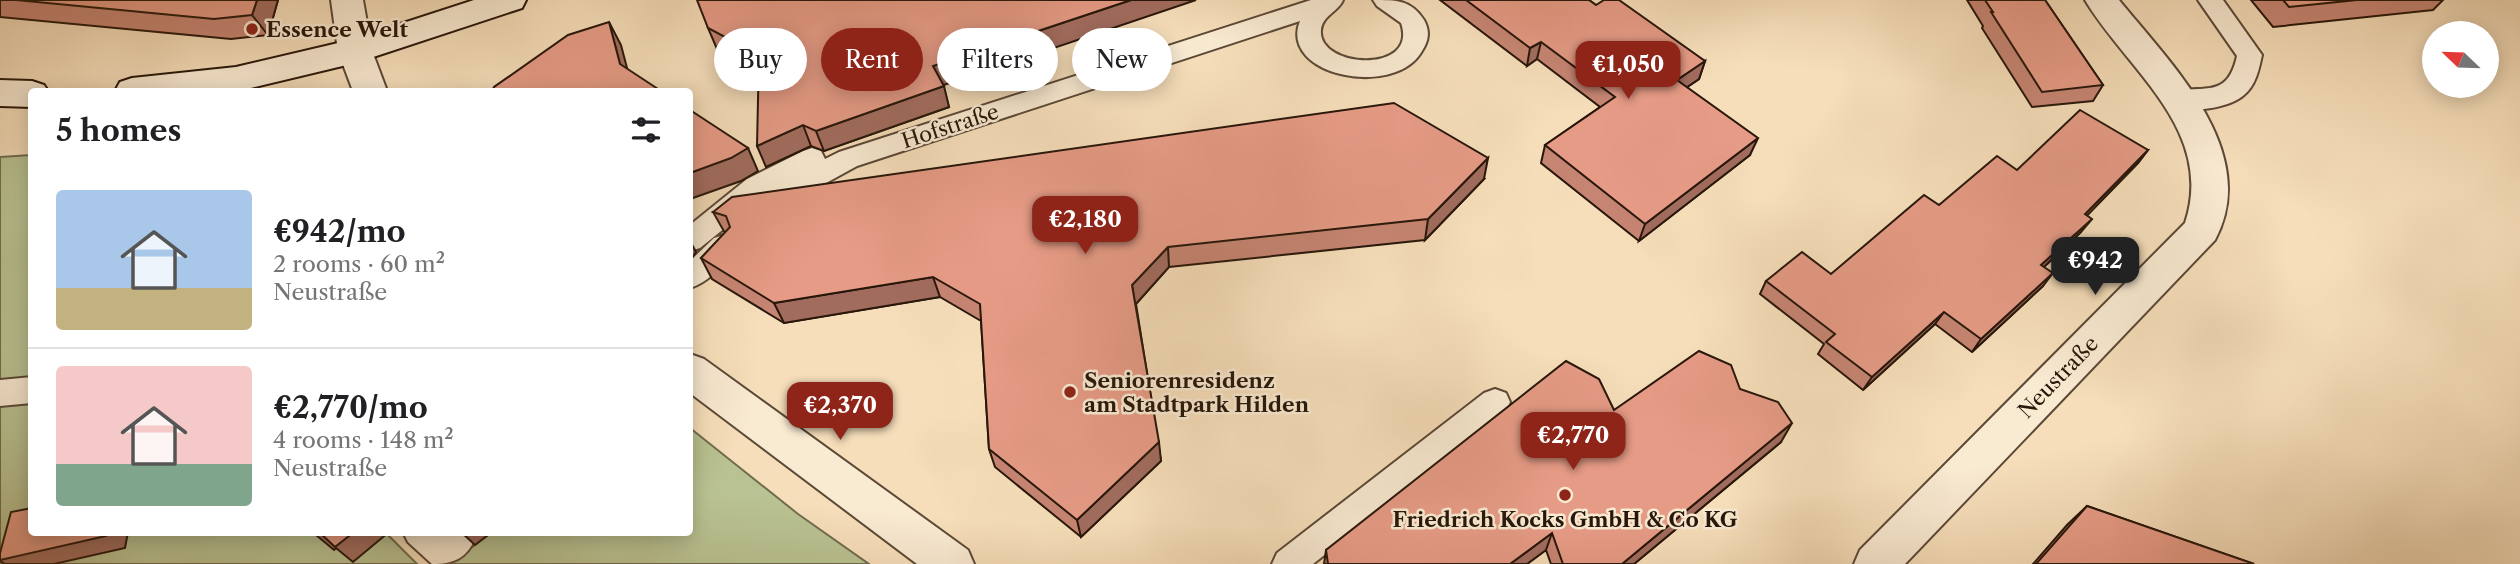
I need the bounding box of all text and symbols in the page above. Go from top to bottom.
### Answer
place label: Essence Welt [266,17,408,42]
marker: Essence Welt [244,21,260,37]
north arrow [2422,21,2499,98]
map controls [2422,21,2499,98]
chip: Buy [714,28,807,91]
chip: Rent [821,28,923,91]
chip: Filters [937,28,1058,91]
chip: New [1072,28,1172,91]
pin: €1,050 [1571,42,1685,101]
text: €1,050 [1591,50,1665,78]
street label: Hofstraße [898,99,1002,153]
icon: filters [627,111,665,149]
text: 5 homes [56,112,181,149]
pin: €2,180 [1028,196,1142,256]
text: €2,180 [1048,205,1122,233]
text: €942/mo [273,213,406,250]
icon: home [112,218,196,302]
pin: €942 [2054,238,2136,297]
text: €942 [2067,246,2123,274]
text: 2 rooms · 60 m² [273,250,445,278]
text: Neustraße [273,278,387,306]
street label: Neustraße [2013,331,2103,423]
place label: Seniorenresidenz am Stadtpark Hilden [1084,368,1310,417]
pin: €2,370 [783,382,897,442]
marker: Seniorenresidenz am Stadtpark Hilden [1062,384,1078,400]
text: €2,770/mo [273,389,428,426]
text: €2,370 [803,391,877,419]
icon: home [112,394,196,478]
pin: €2,770 [1516,412,1630,472]
text: €2,770 [1537,421,1609,449]
text: 4 rooms · 148 m² [273,426,454,454]
text: Neustraße [273,454,387,482]
marker: Friedrich Kocks GmbH & Co KG [1557,487,1573,503]
place label: Friedrich Kocks GmbH & Co KG [1392,507,1738,532]

